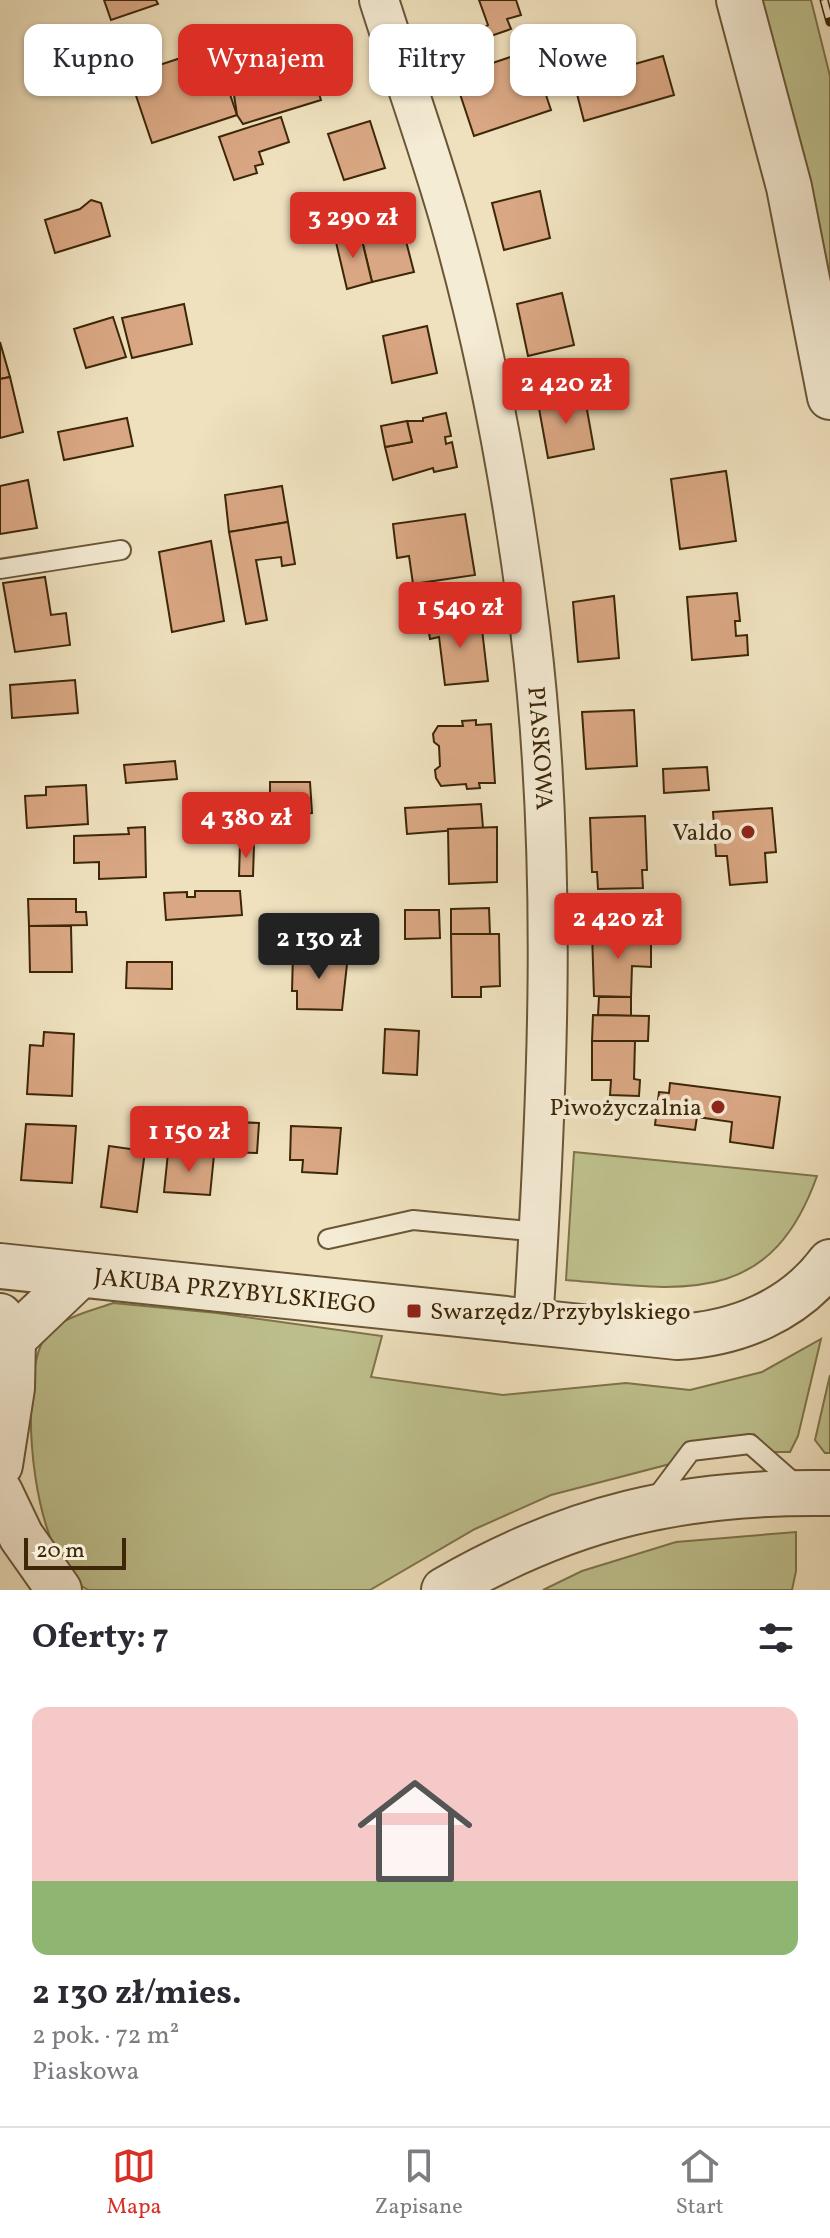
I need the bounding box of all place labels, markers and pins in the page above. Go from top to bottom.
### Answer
pin: 3 290 zł [270,192,436,260]
pin: 2 420 zł [483,358,649,426]
pin: 1 540 zł [377,582,543,650]
pin: 4 380 zł [163,792,329,860]
place label: Valdo [672,817,732,851]
marker: Valdo [739,823,757,841]
pin: 2 420 zł [535,893,701,961]
pin: 2 130 zł [236,913,402,981]
place label: Piwożyczalnia [550,1092,702,1126]
marker: Piwożyczalnia [709,1098,727,1116]
pin: 1 150 zł [106,1106,272,1174]
place label: Swarzędz/Przybylskiego [430,1296,691,1330]
marker: Swarzędz/Przybylskiego [405,1302,423,1320]

